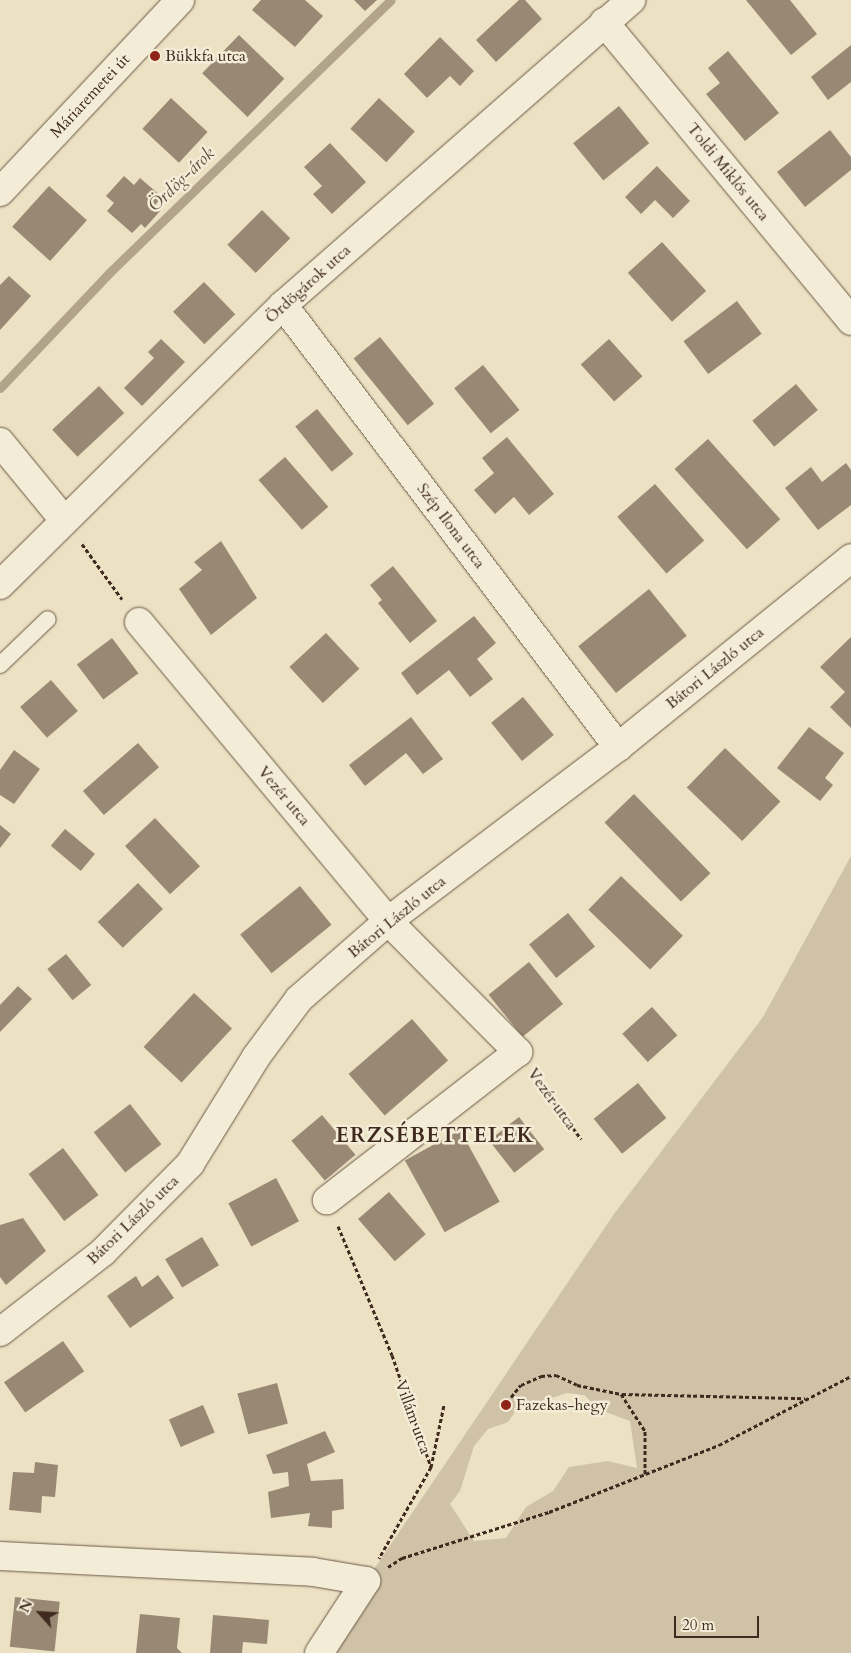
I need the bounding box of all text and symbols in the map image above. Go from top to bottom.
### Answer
place label: Bükkfa utca [165,46,246,66]
street label: Máriaremetei út [46,50,134,142]
marker: Bükkfa utca [149,50,161,62]
street label: Toldi Miklós utca [683,119,773,225]
water label: Ördög-árok [144,143,220,217]
street label: Ördögárok utca [261,241,355,327]
street label: Szép Ilona utca [413,480,489,572]
street label: Bátori László utca [662,623,768,713]
street label: Vezér utca [254,762,314,830]
street label: Bátori László utca [344,872,450,962]
street label: Vezér utca [523,1064,581,1134]
district label: ERZSÉBETTELEK [334,1123,536,1149]
street label: Bátori László utca [83,1171,183,1269]
street label: Villám utca [391,1377,435,1457]
place label: Fazekas-hegy [516,1395,608,1415]
marker: Fazekas-hegy [500,1399,512,1411]
north arrow [15,1588,65,1638]
text: N [15,1597,37,1616]
scale bar [676,1606,761,1638]
text: 20 m [682,1615,714,1635]

